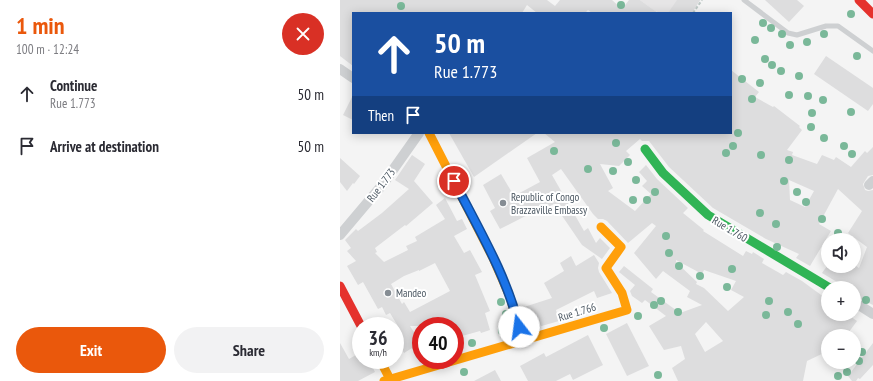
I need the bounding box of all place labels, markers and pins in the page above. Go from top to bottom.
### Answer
pin [437,164,471,198]
place label: Republic of Congo Brazzaville Embassy [511,190,588,217]
marker: Republic of Congo Brazzaville Embassy [498,198,508,208]
place label: Mandeo [396,286,426,300]
marker: Mandeo [383,288,393,298]

